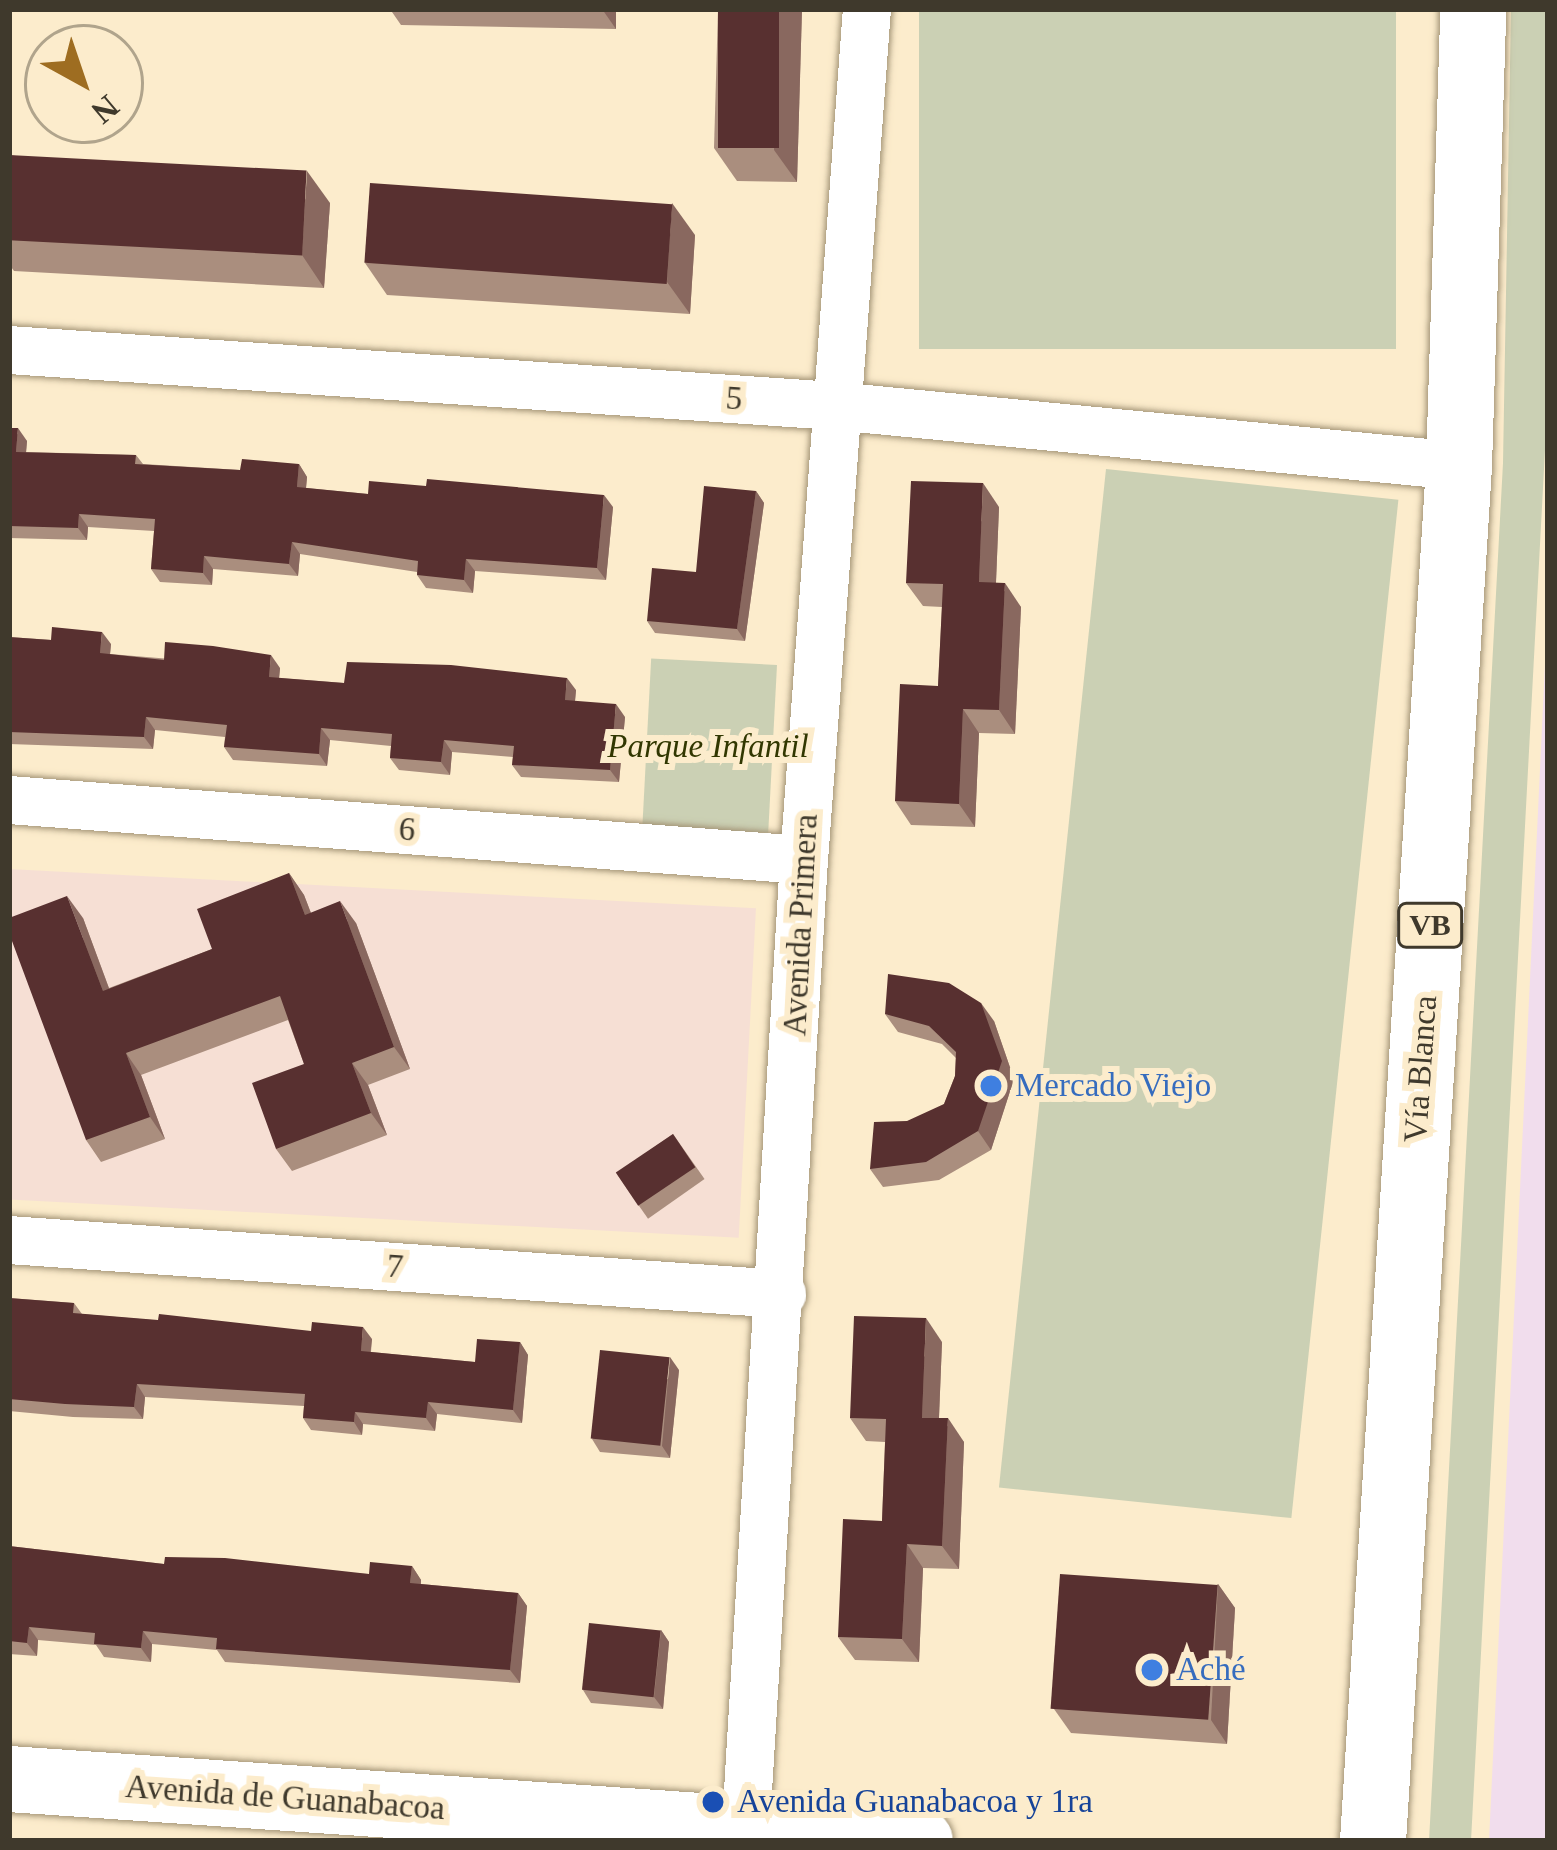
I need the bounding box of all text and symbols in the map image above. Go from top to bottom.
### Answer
north arrow [24,24,144,144]
text: N [85,88,126,131]
street label: 5 [724,379,744,419]
park label: Parque Infantil [607,727,809,767]
street label: 6 [397,810,417,850]
street label: Avenida Primera [775,813,827,1037]
road number: VB [1397,901,1463,949]
street label: Vía Blanca [1396,994,1446,1144]
place label: Mercado Viejo [1015,1066,1212,1106]
marker: Mercado Viejo [978,1073,1004,1099]
street label: 7 [385,1247,405,1287]
place label: Aché [1176,1650,1246,1690]
marker: Aché [1139,1657,1165,1683]
street label: Avenida de Guanabacoa [124,1767,446,1829]
place label: Avenida Guanabacoa y 1ra [737,1782,1093,1822]
marker: Avenida Guanabacoa y 1ra [700,1789,726,1815]

